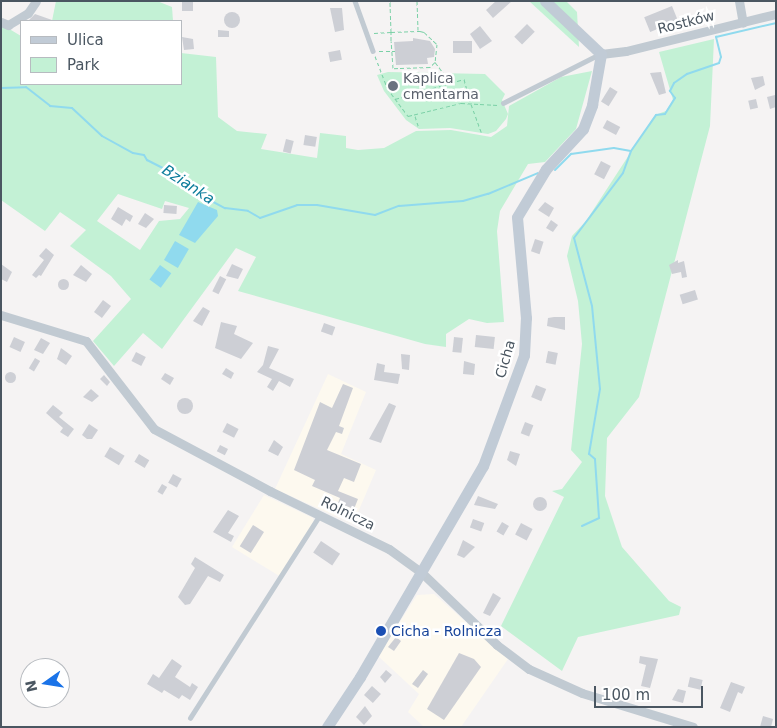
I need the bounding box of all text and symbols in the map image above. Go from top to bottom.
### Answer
street label: Rostków [656,7,716,37]
legend [20,20,182,85]
text: Ulica [67,31,104,49]
text: Park [67,56,99,74]
place label: Kaplica cmentarna [403,70,479,102]
marker: Kaplica cmentarna [387,80,399,92]
water label: Bzianka [158,161,218,209]
street label: Cicha [492,338,518,380]
street label: Rolnicza [318,493,378,533]
place label: Cicha - Rolnicza [391,623,502,639]
marker: Cicha - Rolnicza [375,625,387,637]
north arrow [20,658,70,708]
scale bar [597,676,706,708]
text: N [22,679,40,694]
text: 100 m [602,686,650,704]

